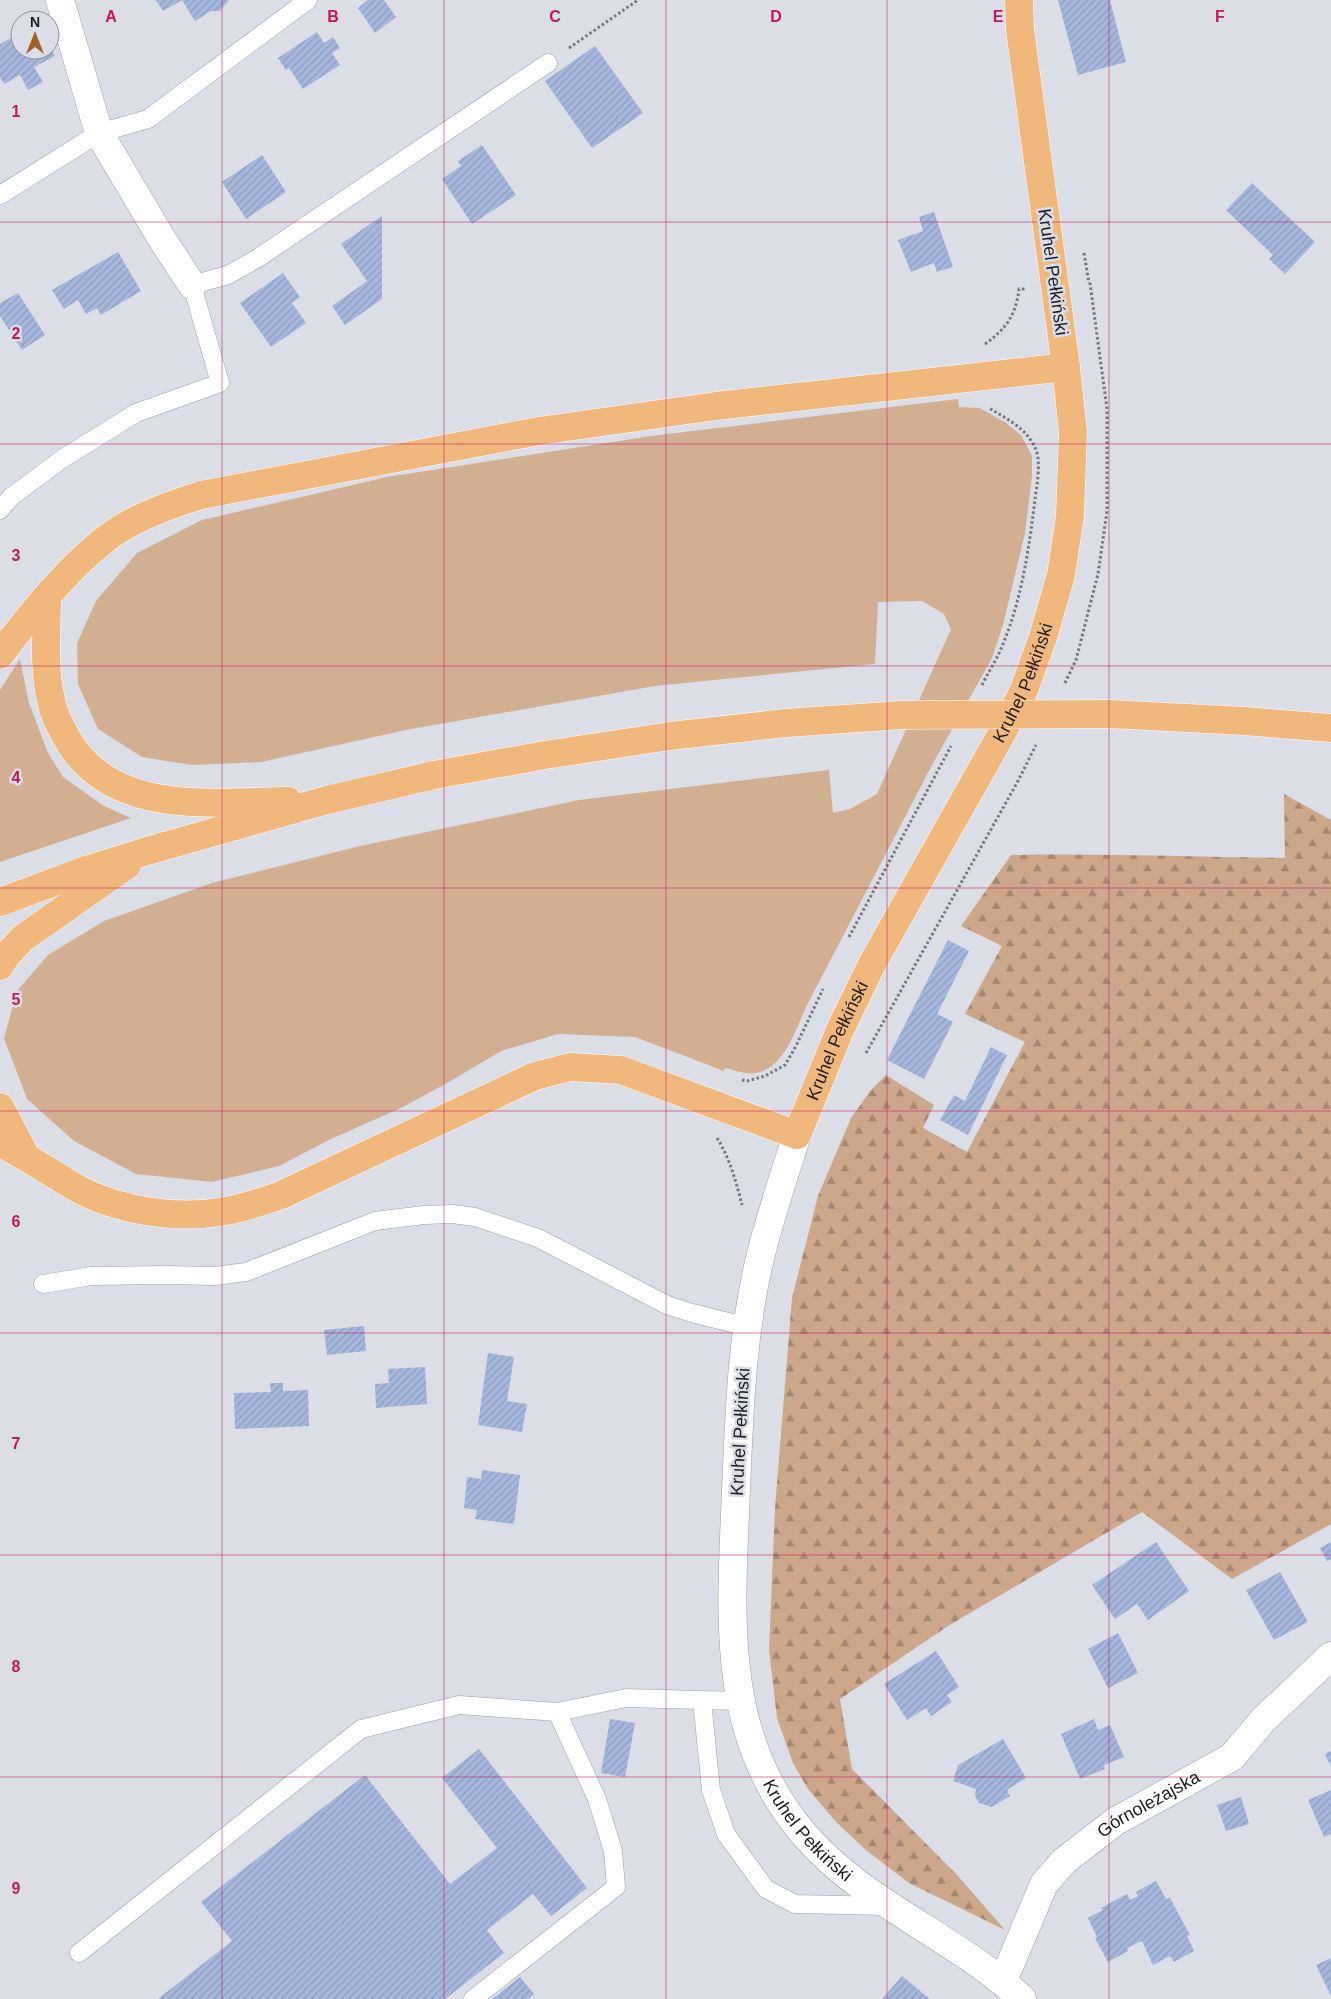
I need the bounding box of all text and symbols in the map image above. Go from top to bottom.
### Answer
text: A [105,8,117,25]
text: B [327,8,339,25]
text: C [549,8,561,25]
text: D [770,8,782,25]
text: E [993,8,1004,25]
text: F [1215,8,1225,25]
north arrow [10,10,60,60]
text: N [30,14,40,30]
text: 1 [12,103,21,120]
street label: Kruhel Pełkiński [1034,207,1072,337]
text: 2 [12,325,21,342]
text: 3 [12,547,21,564]
street label: Kruhel Pełkiński [989,621,1057,746]
text: 4 [12,769,21,786]
street label: Kruhel Pełkiński [802,978,872,1103]
text: 5 [12,991,21,1008]
text: 6 [12,1213,21,1230]
street label: Kruhel Pełkiński [727,1368,753,1496]
text: 7 [12,1435,21,1452]
text: 8 [12,1658,21,1675]
street label: Górnoleżajska [1093,1766,1204,1842]
street label: Kruhel Pełkiński [759,1776,856,1885]
text: 9 [12,1880,21,1897]

